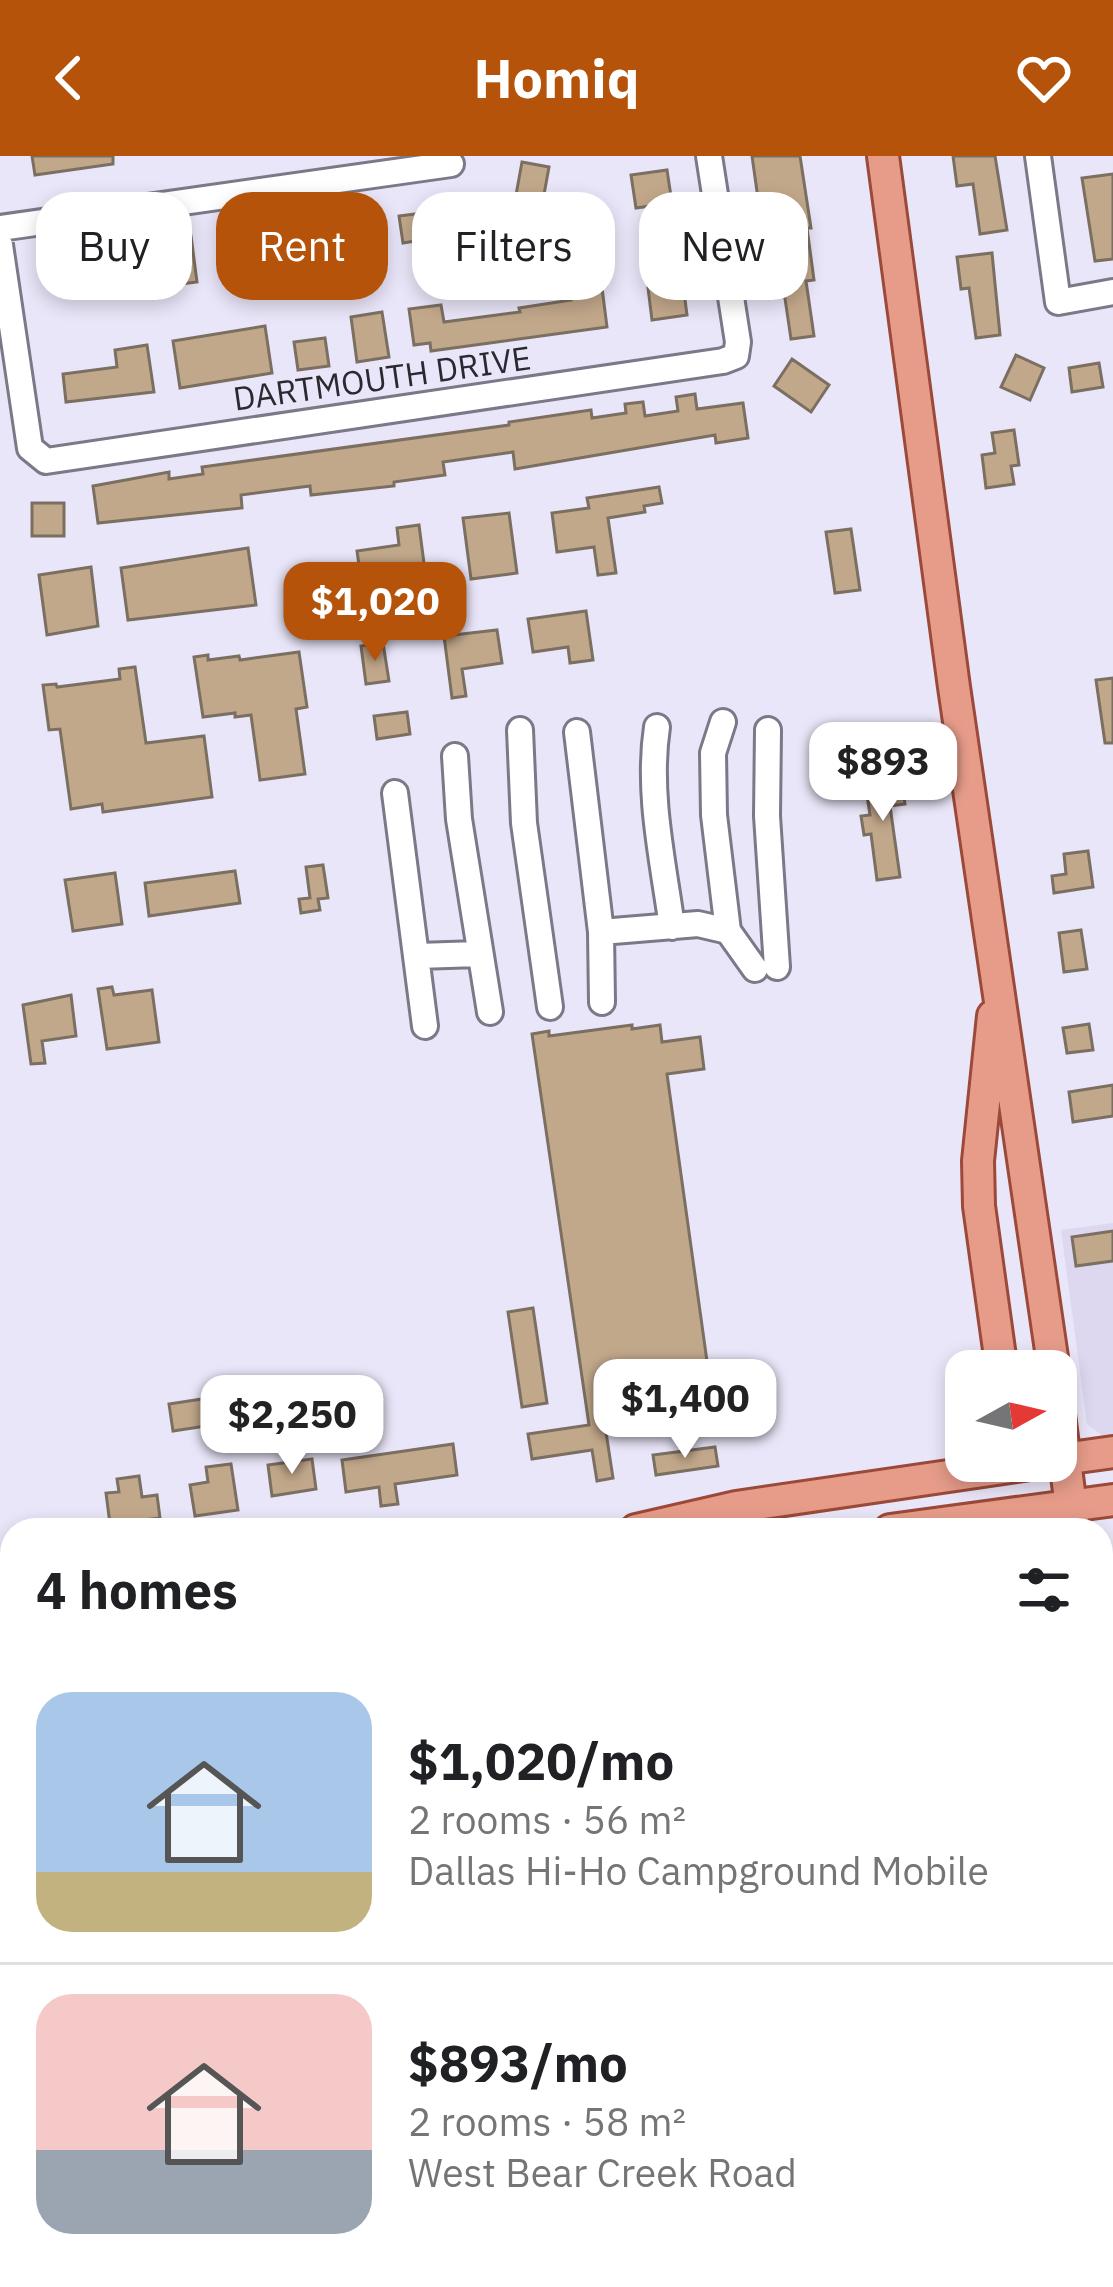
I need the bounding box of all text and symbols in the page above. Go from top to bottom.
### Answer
text: Homiq [473,43,640,113]
icon: back [36,45,102,111]
icon: heart [1011,45,1077,111]
chip: Buy [36,192,192,300]
chip: Rent [216,192,388,300]
chip: Filters [412,192,615,300]
chip: New [639,192,808,300]
street label: DARTMOUTH DRIVE [230,335,534,420]
pin: $1,020 [277,562,473,664]
text: $1,020 [310,575,440,626]
pin: $893 [812,722,954,824]
text: $893 [836,735,930,786]
north arrow [945,1350,1077,1482]
map controls [945,1350,1077,1482]
pin: $1,400 [587,1359,783,1461]
text: $1,400 [620,1372,750,1423]
pin: $2,250 [194,1375,390,1477]
text: $2,250 [227,1388,357,1439]
text: 4 homes [36,1557,238,1623]
icon: filters [1011,1557,1077,1623]
text: $1,020/mo [408,1728,674,1794]
icon: home [132,1740,276,1884]
text: 2 rooms · 56 m² [408,1794,686,1845]
text: Dallas Hi-Ho Campground Mobile [408,1845,989,1896]
text: $893/mo [408,2030,628,2096]
icon: home [132,2042,276,2186]
text: 2 rooms · 58 m² [408,2096,686,2147]
text: West Bear Creek Road [408,2147,797,2198]

